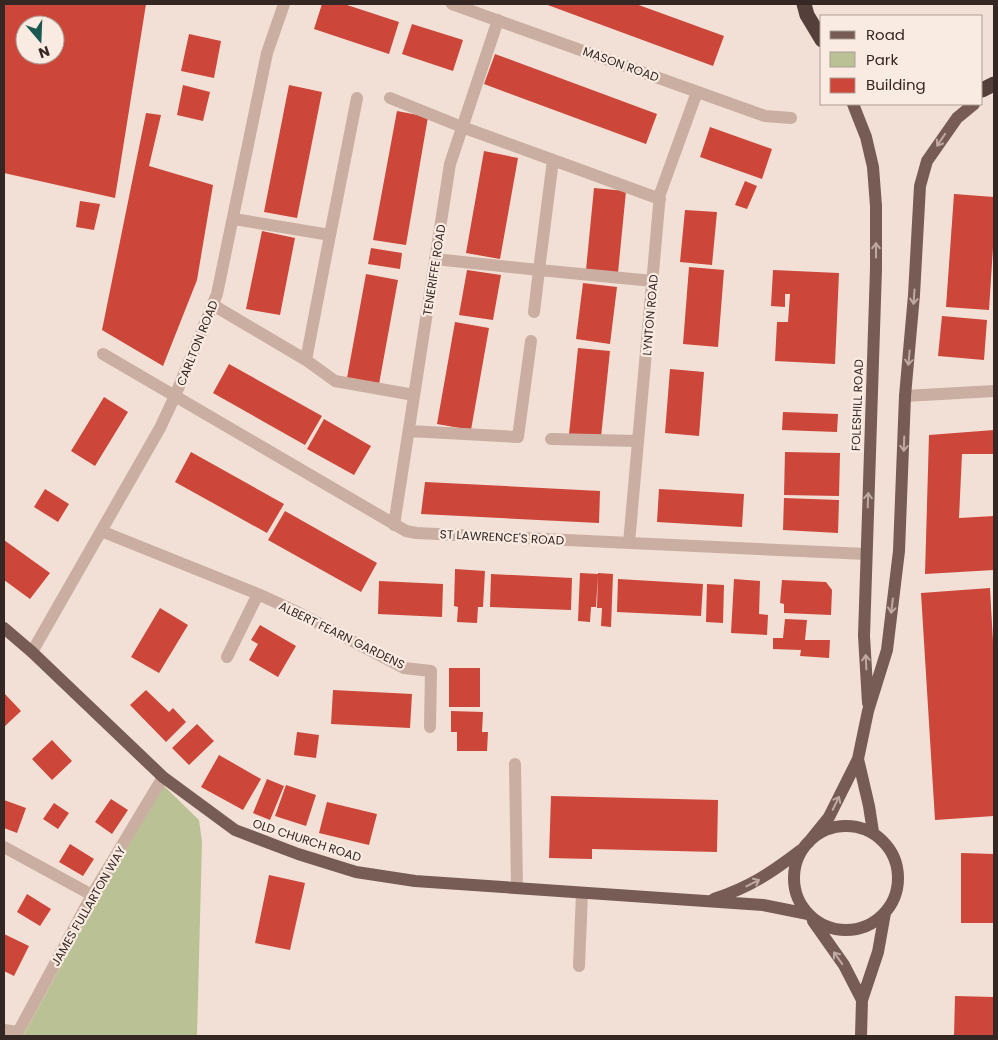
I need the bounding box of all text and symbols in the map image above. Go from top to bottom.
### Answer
north arrow [15,15,65,65]
legend [820,15,983,105]
text: Road [866,24,905,45]
text: N [36,41,52,63]
street label: MASON ROAD [581,42,661,86]
text: Park [866,49,898,70]
text: Building [866,74,926,95]
one-way arrow [936,133,947,147]
street label: TENERIFFE ROAD [418,223,450,317]
one-way arrow [871,243,881,259]
street label: LYNTON ROAD [638,274,662,356]
one-way arrow [909,288,918,304]
street label: CARLTON ROAD [172,298,222,388]
one-way arrow [904,350,914,366]
street label: FOLESHILL ROAD [847,359,867,451]
one-way arrow [899,436,908,452]
one-way arrow [863,492,873,508]
street label: ST LAWRENCE'S ROAD [439,525,565,549]
street label: ALBERT FEARN GARDENS [276,597,408,673]
one-way arrow [887,598,897,614]
one-way arrow [861,655,870,671]
one-way arrow [831,796,841,811]
street label: OLD CHURCH ROAD [250,814,364,866]
street label: JAMES FULLARTON WAY [47,843,129,969]
one-way arrow [745,878,760,888]
one-way arrow [833,951,843,965]

